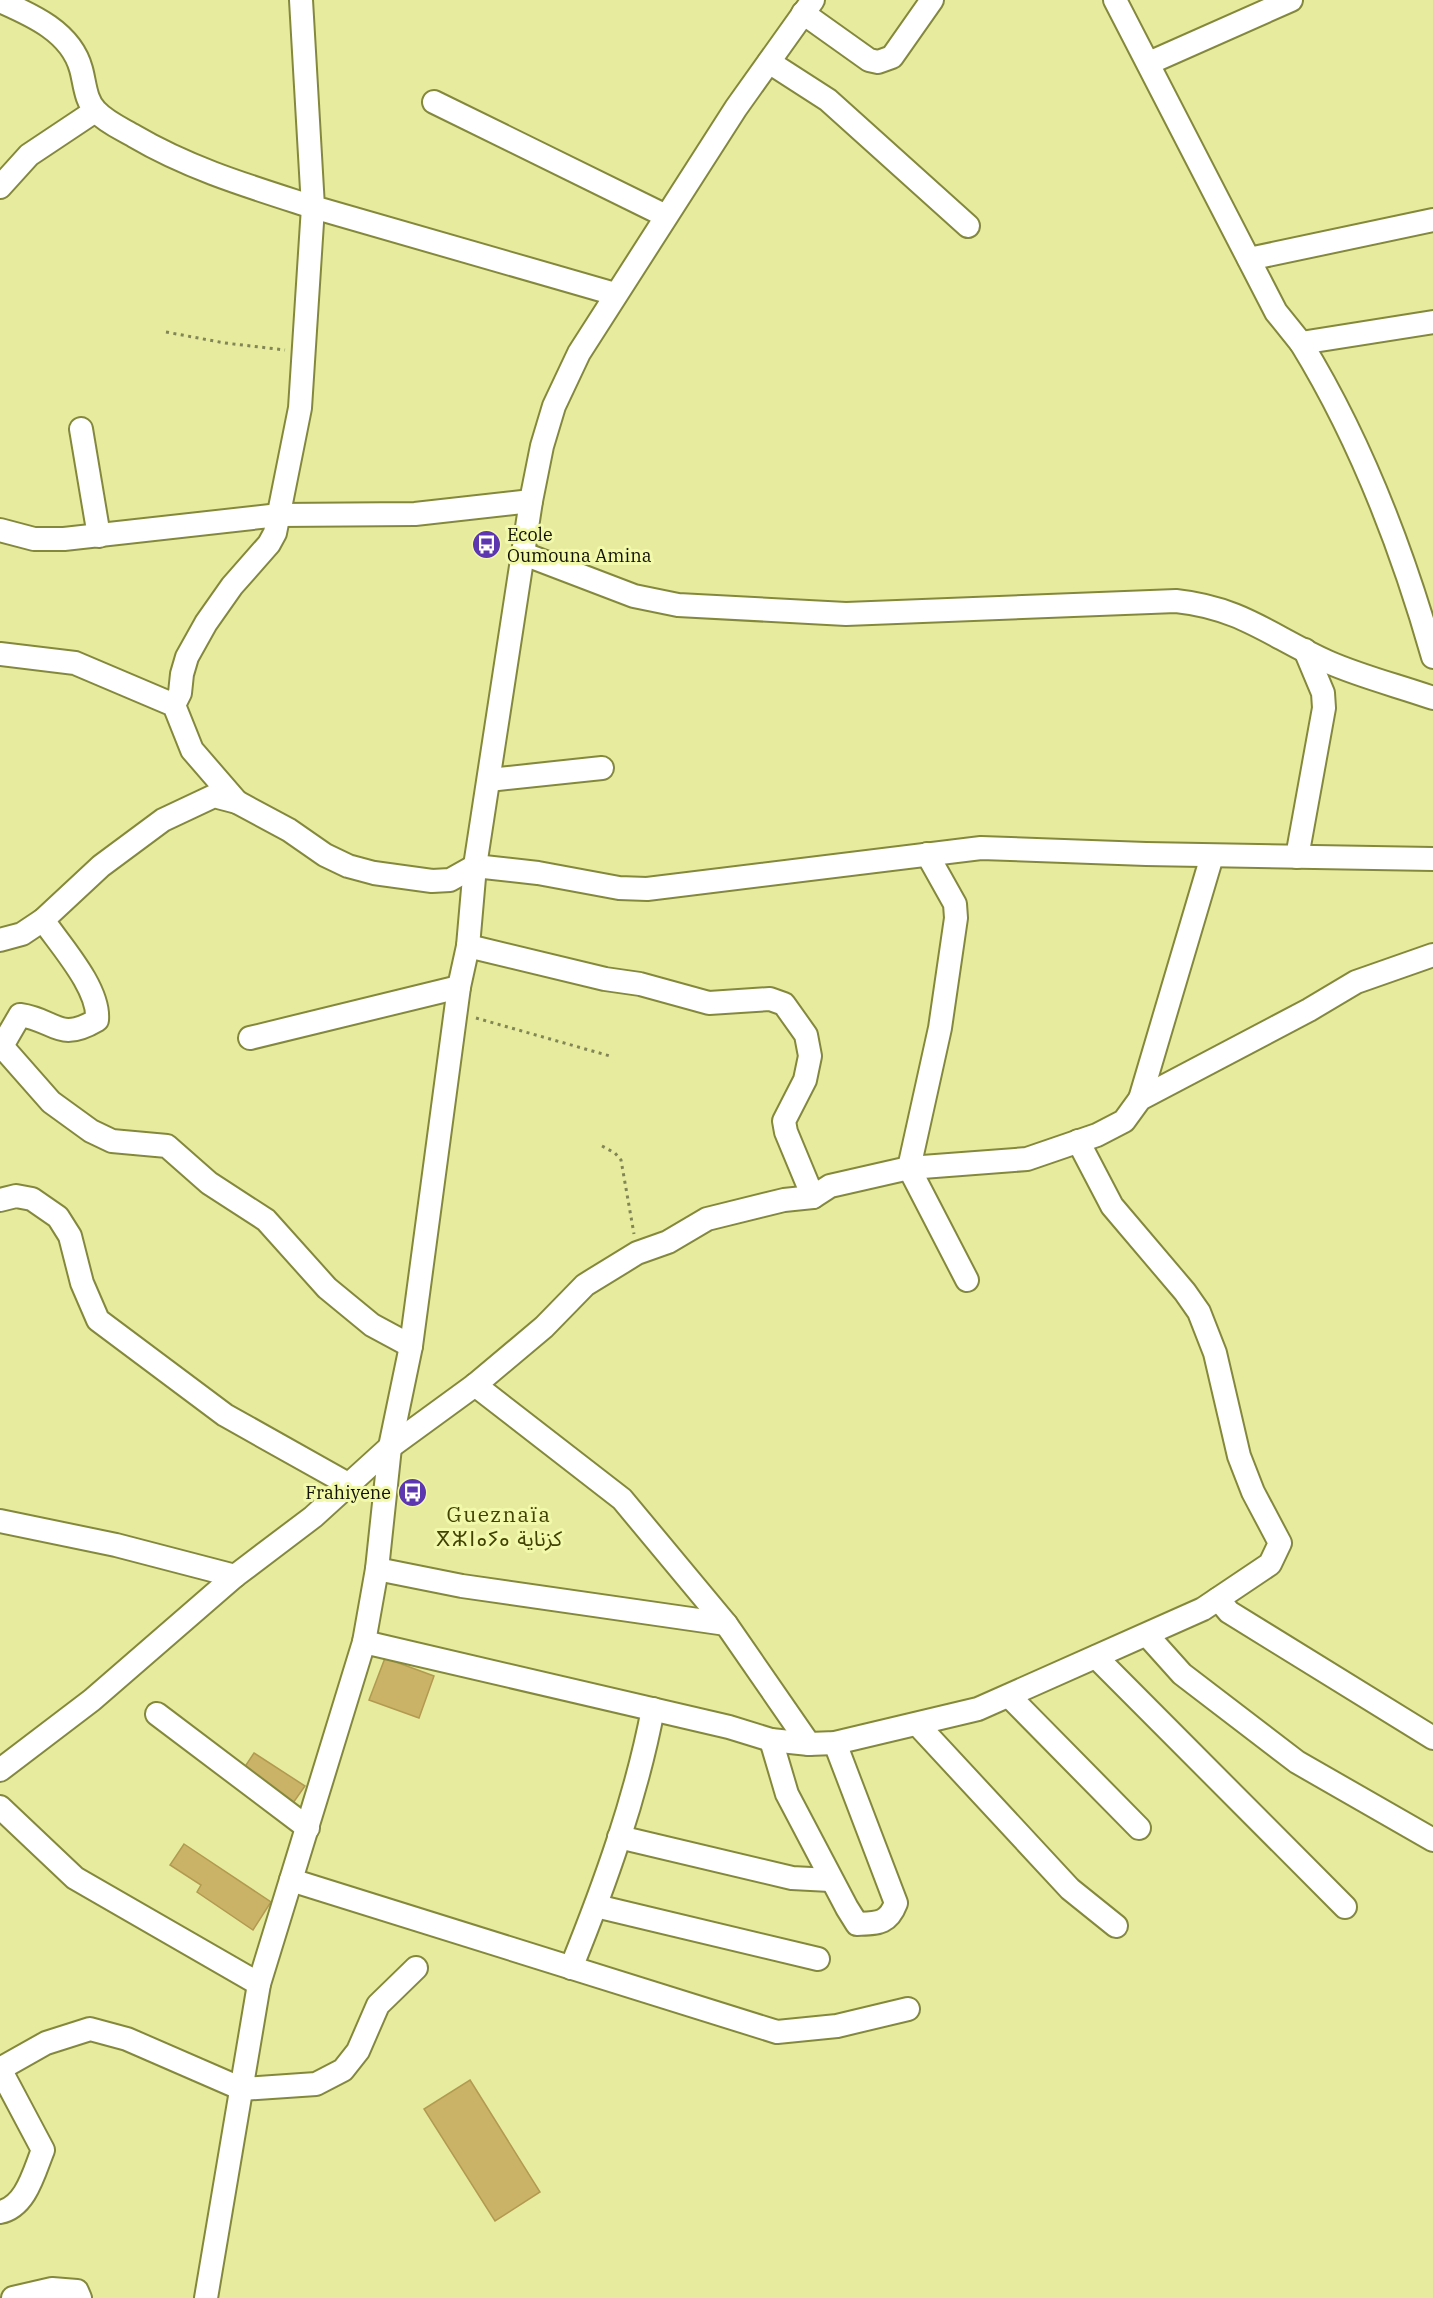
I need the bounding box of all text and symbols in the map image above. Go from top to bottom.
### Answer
place label: Ecole Oumouna Amina [507,523,652,567]
bus stop icon: Ecole Oumouna Amina [470,528,502,560]
bus stop icon: Frahiyene [396,1476,428,1508]
place label: Frahiyene [305,1481,391,1504]
district label: Gueznaïa ⴳⵣⵏⴰⵢⴰ كزناية [436,1500,562,1552]

